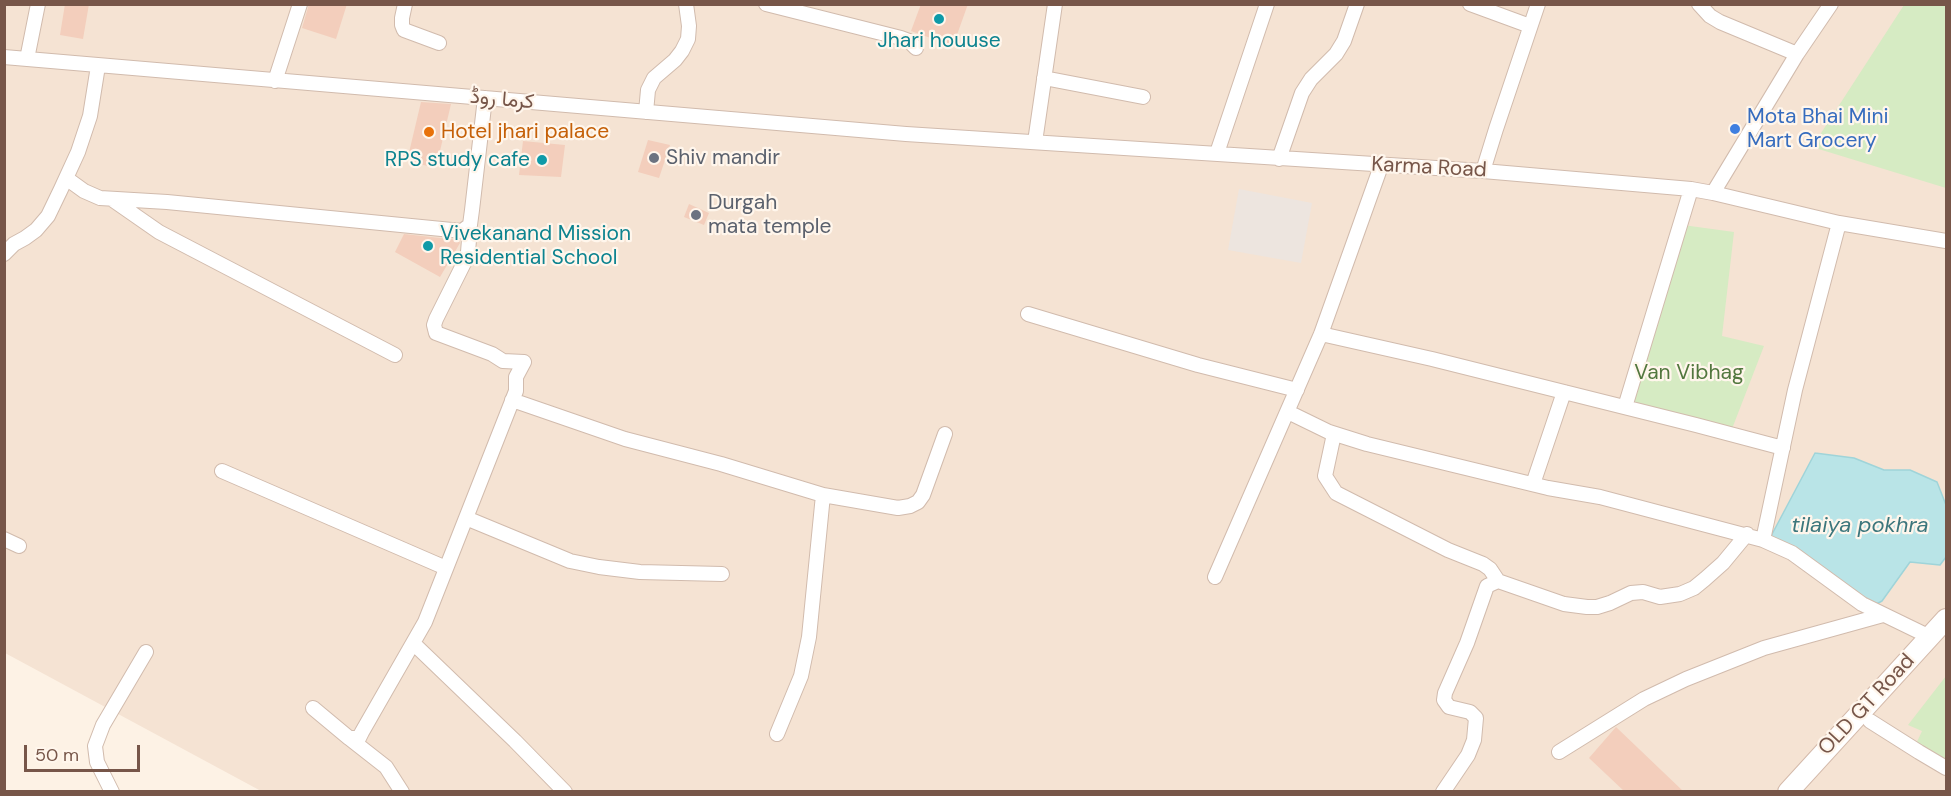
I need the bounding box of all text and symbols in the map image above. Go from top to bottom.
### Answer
marker: Jhari houuse [932,12,946,26]
place label: Jhari houuse [877,28,1001,54]
street label: کرما روڈ [469,85,535,115]
place label: Mota Bhai Mini Mart Grocery [1747,104,1889,154]
place label: Hotel jhari palace [441,119,609,145]
marker: Mota Bhai Mini Mart Grocery [1728,122,1742,136]
marker: Hotel jhari palace [422,125,436,139]
place label: Shiv mandir [666,145,780,171]
place label: RPS study cafe [385,147,530,173]
marker: Shiv mandir [647,151,661,165]
street label: Karma Road [1371,152,1487,184]
marker: RPS study cafe [535,153,549,167]
place label: Durgah mata temple [708,190,831,240]
marker: Durgah mata temple [689,208,703,222]
place label: Vivekanand Mission Residential School [440,221,631,271]
marker: Vivekanand Mission Residential School [421,239,435,253]
park label: Van Vibhag [1634,360,1744,386]
water label: tilaiya pokhra [1791,513,1929,539]
street label: OLD GT Road [1814,649,1920,761]
scale bar [27,733,142,771]
text: 50 m [35,743,79,767]

